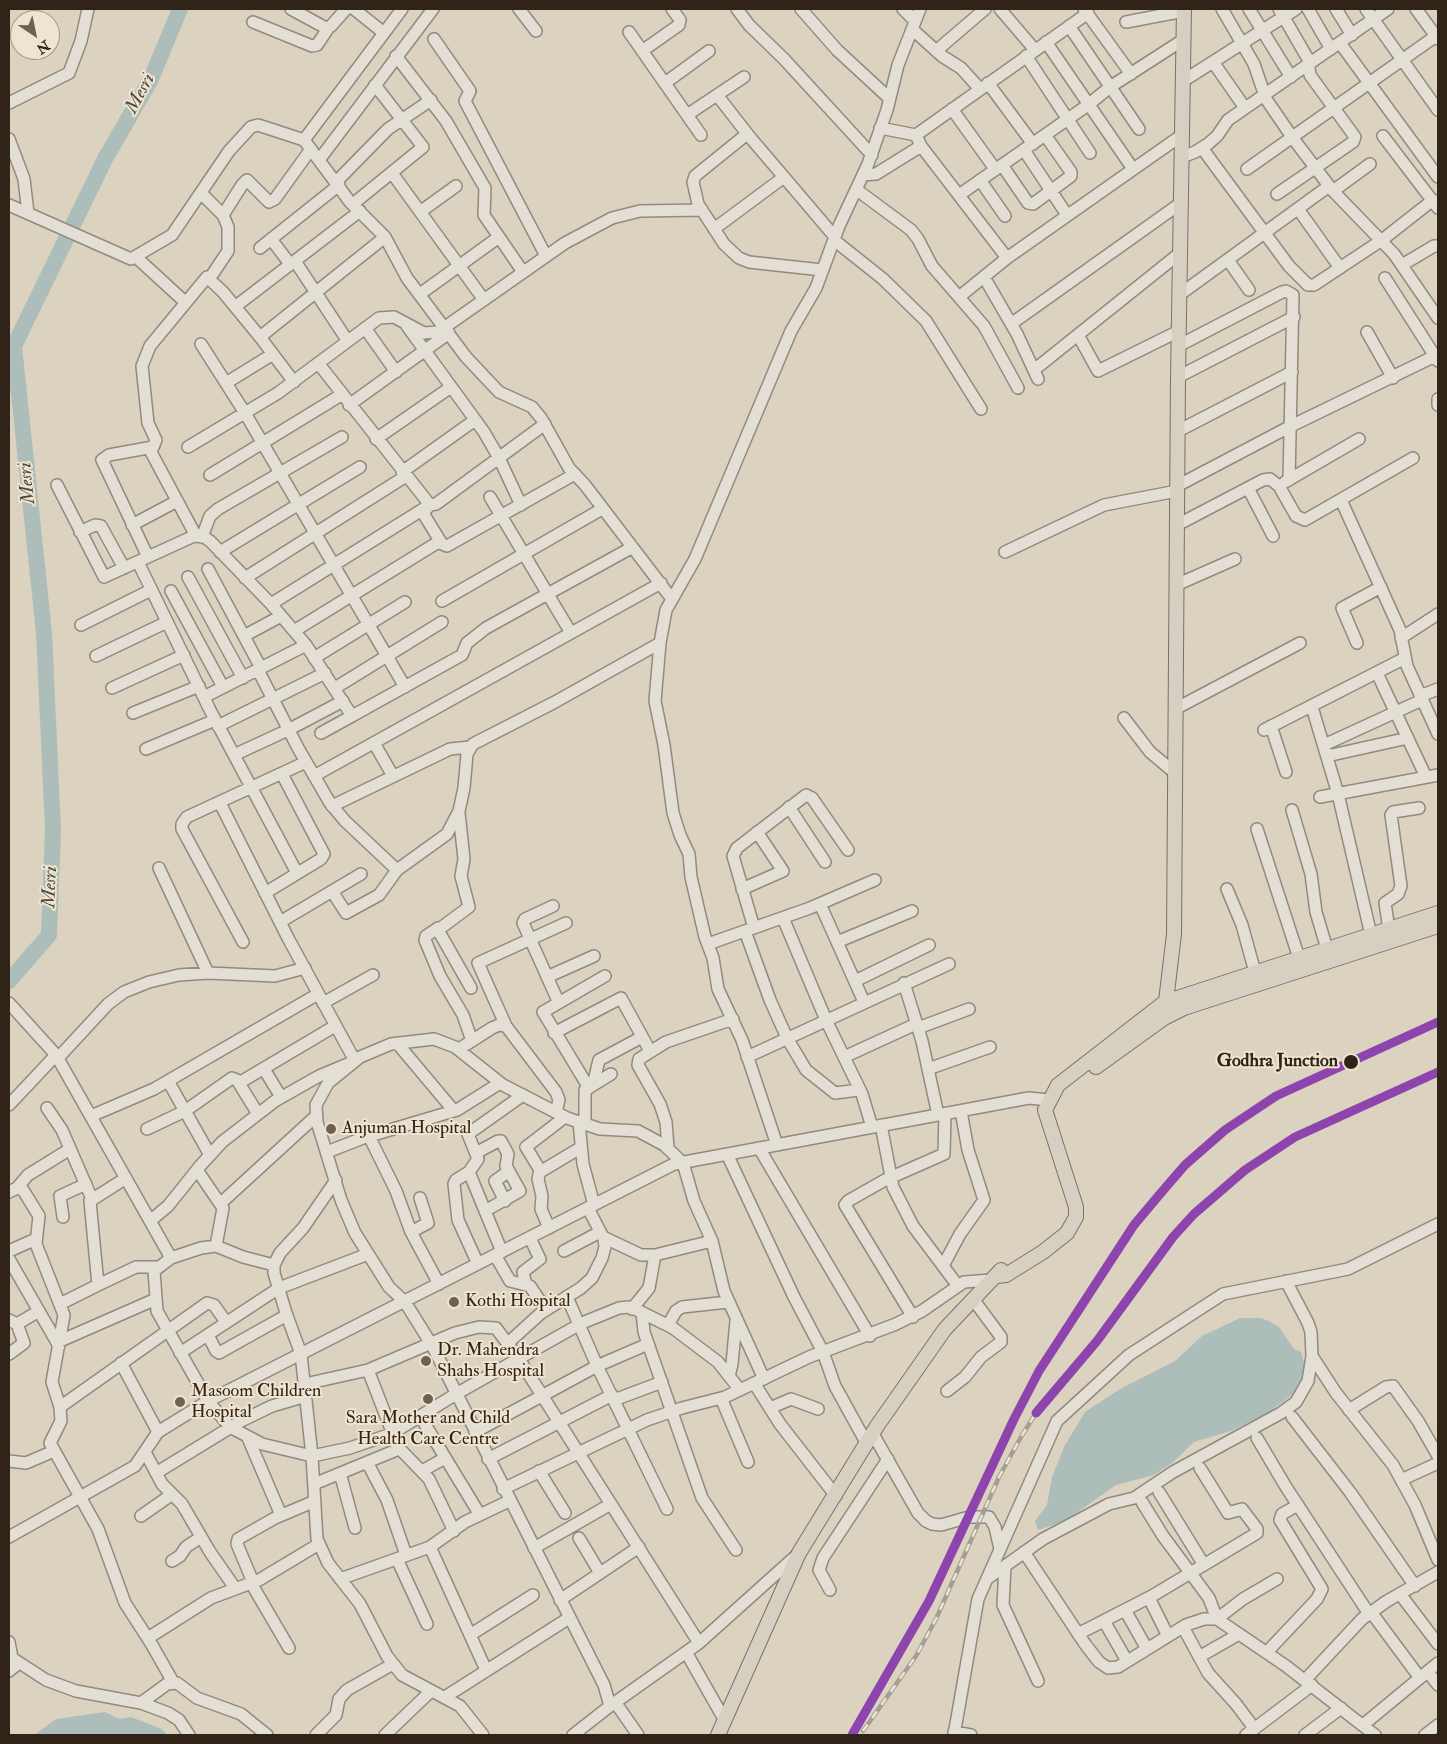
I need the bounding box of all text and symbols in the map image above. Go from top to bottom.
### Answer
north arrow [10,10,60,60]
text: N [33,36,53,58]
water label: Mesri [121,70,161,118]
water label: Mesri [14,461,42,505]
water label: Mesri [39,866,63,908]
place label: Godhra Junction [1217,1051,1338,1073]
marker: Godhra Junction [1342,1053,1360,1071]
place label: Anjuman Hospital [342,1118,471,1140]
marker: Anjuman Hospital [324,1122,338,1136]
place label: Kothi Hospital [465,1291,571,1313]
marker: Kothi Hospital [447,1295,461,1309]
place label: Dr. Mahendra Shahs Hospital [437,1340,544,1382]
marker: Dr. Mahendra Shahs Hospital [419,1354,433,1368]
place label: Masoom Children Hospital [191,1381,321,1424]
marker: Sara Mother and Child Health Care Centre [421,1392,435,1406]
marker: Masoom Children Hospital [173,1395,187,1409]
place label: Sara Mother and Child Health Care Centre [346,1408,510,1450]

